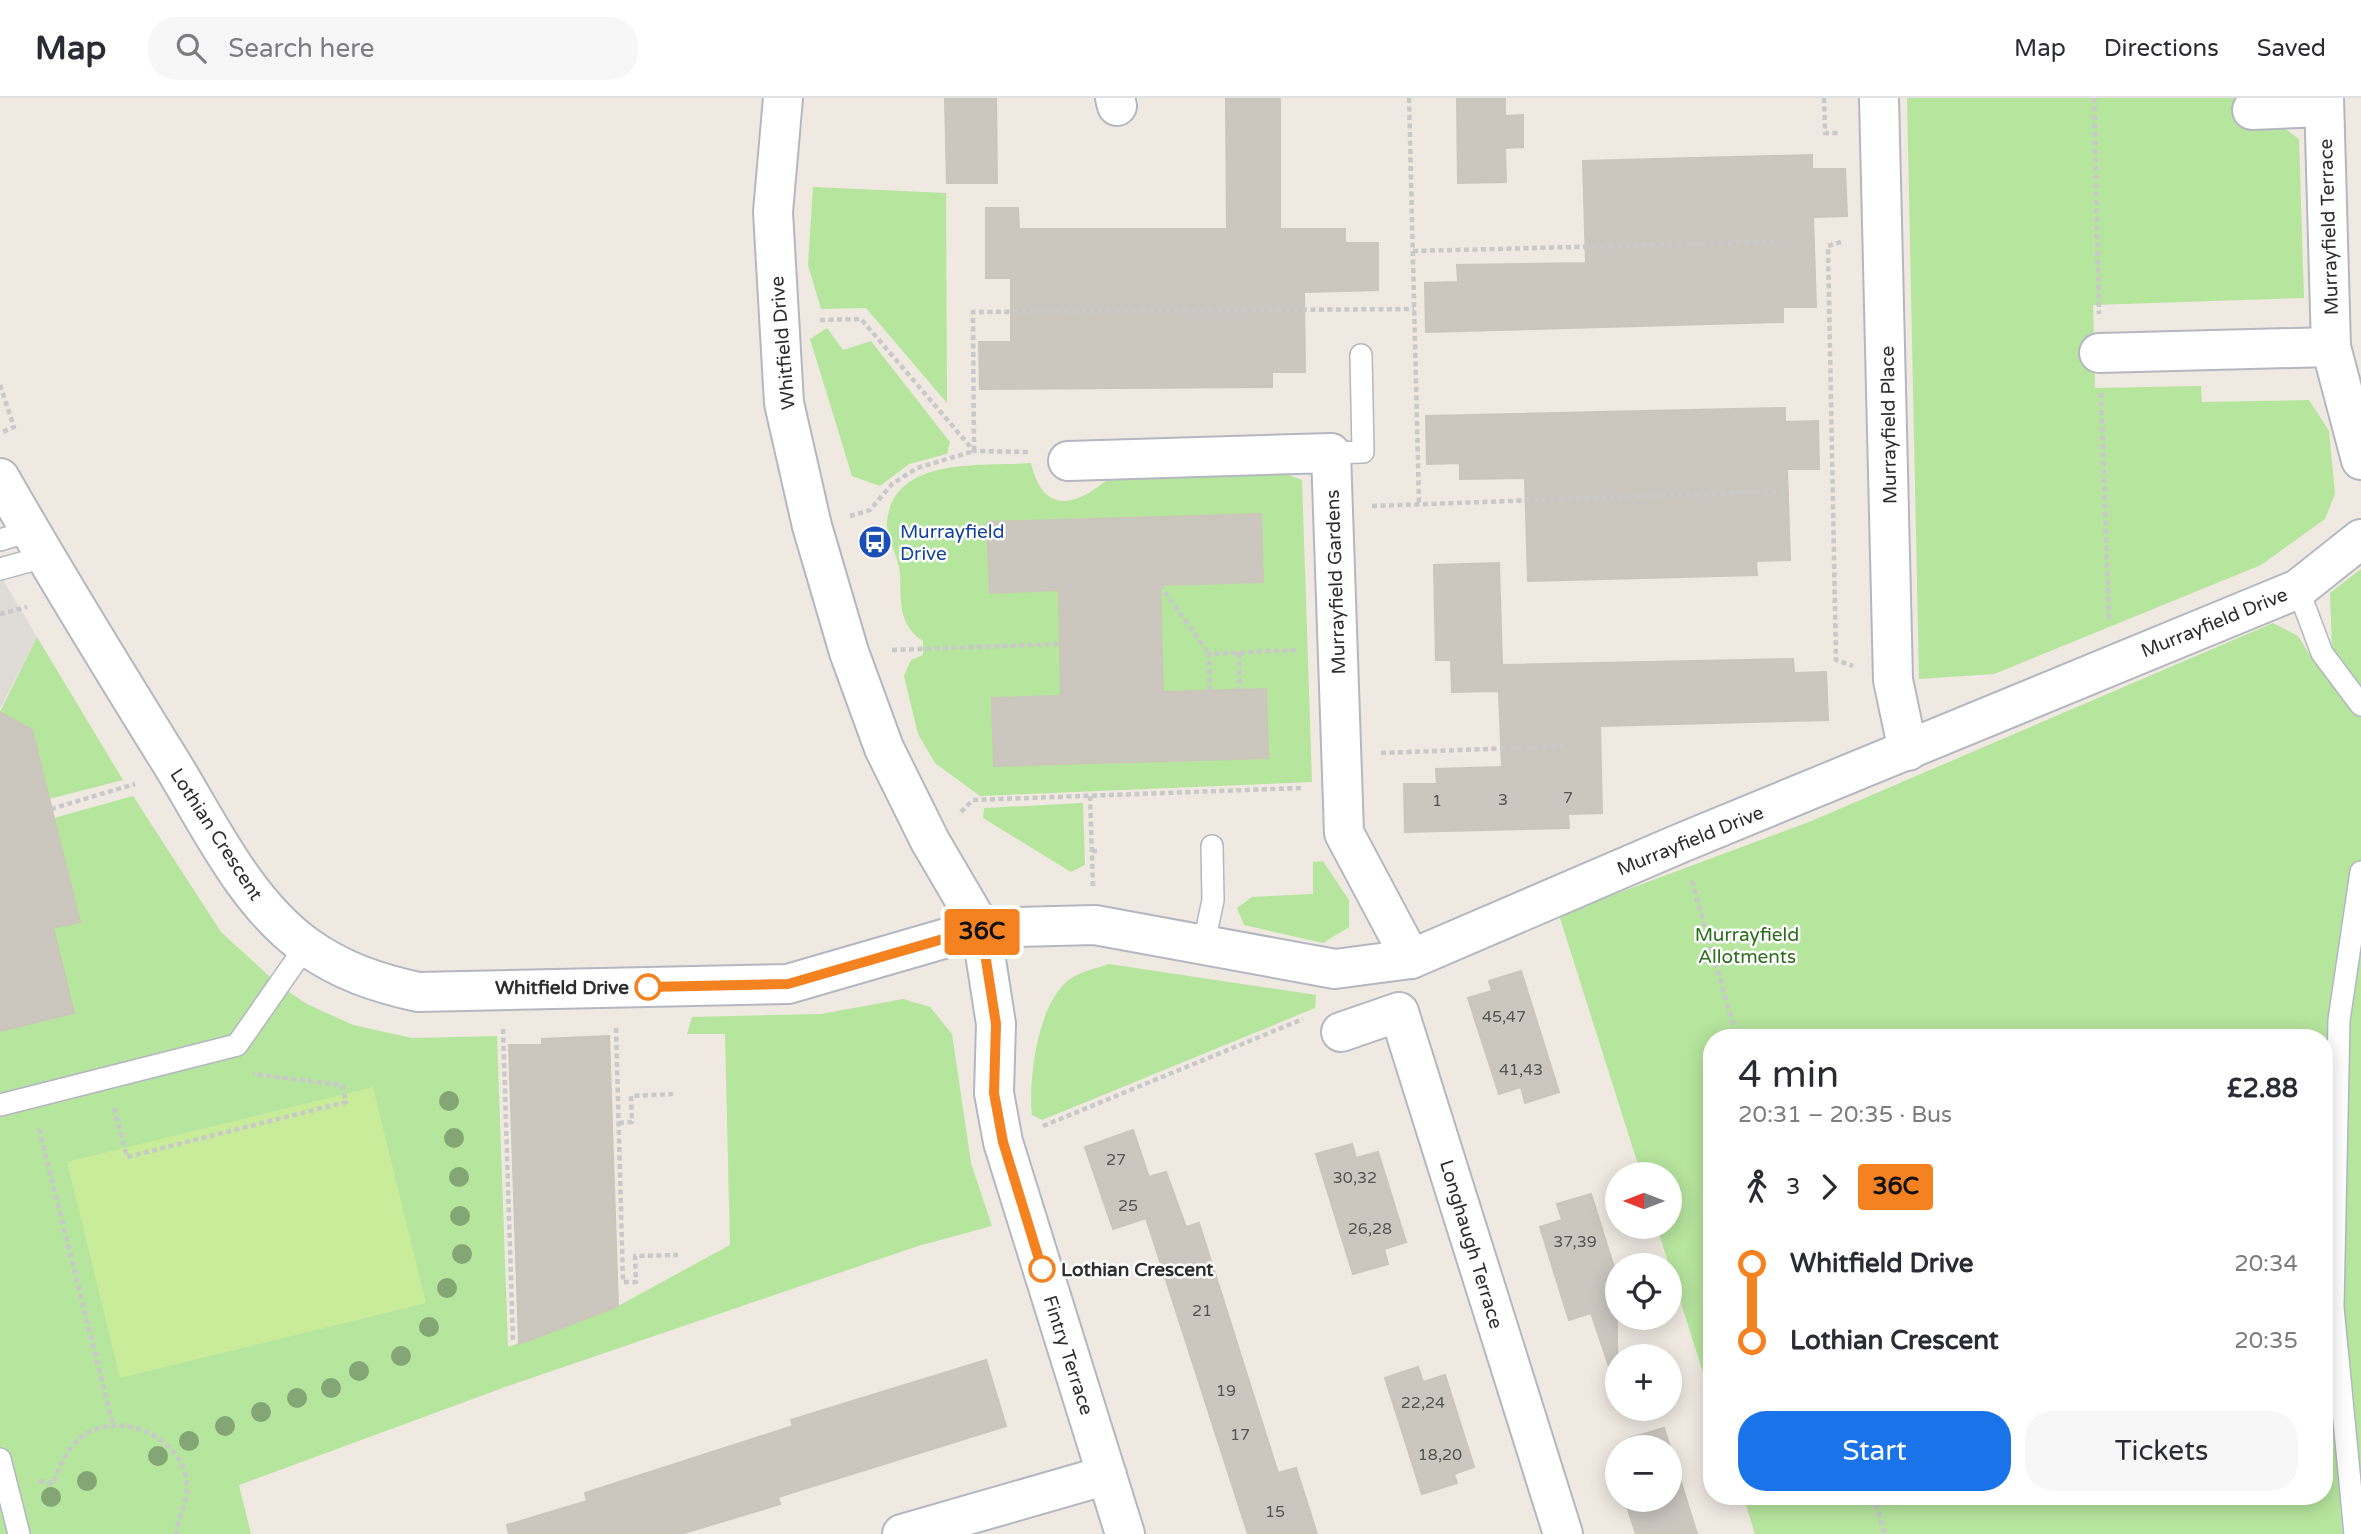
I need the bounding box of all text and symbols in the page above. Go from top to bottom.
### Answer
search box [148,17,638,80]
text: Map [35,29,106,68]
icon: search [172,29,210,67]
text: Search here [228,33,374,64]
text: Map [2014,34,2066,63]
text: Directions [2104,34,2219,63]
text: Saved [2257,34,2326,63]
street label: Murrayfield Terrace [2315,138,2343,316]
street label: Whitfield Drive [766,275,800,411]
street label: Murrayfield Place [1877,346,1901,504]
street label: Murrayfield Gardens [1322,489,1350,675]
place label: Murrayfield Drive [900,521,1005,565]
bus stop icon: Murrayfield Drive [856,523,894,561]
street label: Murrayfield Drive [2138,583,2291,662]
street label: Lothian Crescent [165,765,267,904]
house number: 7 [1563,788,1573,808]
house number: 3 [1498,790,1508,810]
house number: 1 [1432,791,1442,811]
street label: Murrayfield Drive [1614,801,1767,880]
line badge: 36C [942,909,1022,955]
text: 36C [959,917,1005,946]
park label: Murrayfield Allotments [1695,924,1799,968]
marker: Whitfield Drive [635,974,661,1000]
place label: Whitfield Drive [495,977,629,999]
house number: 45,47 [1482,1007,1526,1027]
text: 4 min [1738,1052,1839,1098]
house number: 41,43 [1499,1060,1543,1080]
text: £2.88 [2227,1073,2298,1104]
text: 20:31 – 20:35 · Bus [1738,1101,1952,1129]
house number: 27 [1106,1150,1126,1170]
street label: Longhaugh Terrace [1435,1157,1507,1331]
north arrow [1605,1162,1682,1239]
map controls [1605,1162,1682,1512]
house number: 30,32 [1333,1168,1377,1188]
icon: walk [1738,1168,1776,1206]
icon: forward [1810,1168,1848,1206]
text: 36C [1872,1172,1919,1201]
text: 3 [1786,1173,1800,1201]
house number: 25 [1118,1196,1138,1216]
house number: 26,28 [1348,1219,1392,1239]
house number: 37,39 [1553,1232,1597,1252]
text: Whitfield Drive [1790,1248,1973,1279]
text: 20:34 [2234,1250,2298,1278]
button: locate [1605,1253,1682,1330]
marker: Lothian Crescent [1029,1256,1055,1282]
place label: Lothian Crescent [1061,1259,1214,1281]
street label: Fintry Terrace [1038,1293,1098,1418]
house number: 21 [1192,1301,1212,1321]
text: Lothian Crescent [1790,1325,1999,1356]
text: 20:35 [2234,1327,2298,1355]
button: + [1605,1344,1682,1421]
house number: 19 [1216,1381,1236,1401]
house number: 22,24 [1401,1393,1445,1413]
button: Start [1738,1411,2011,1491]
button: Tickets [2025,1411,2298,1491]
house number: 17 [1230,1425,1250,1445]
button: − [1605,1435,1682,1512]
house number: 18,20 [1418,1445,1462,1465]
house number: 15 [1265,1502,1285,1522]

